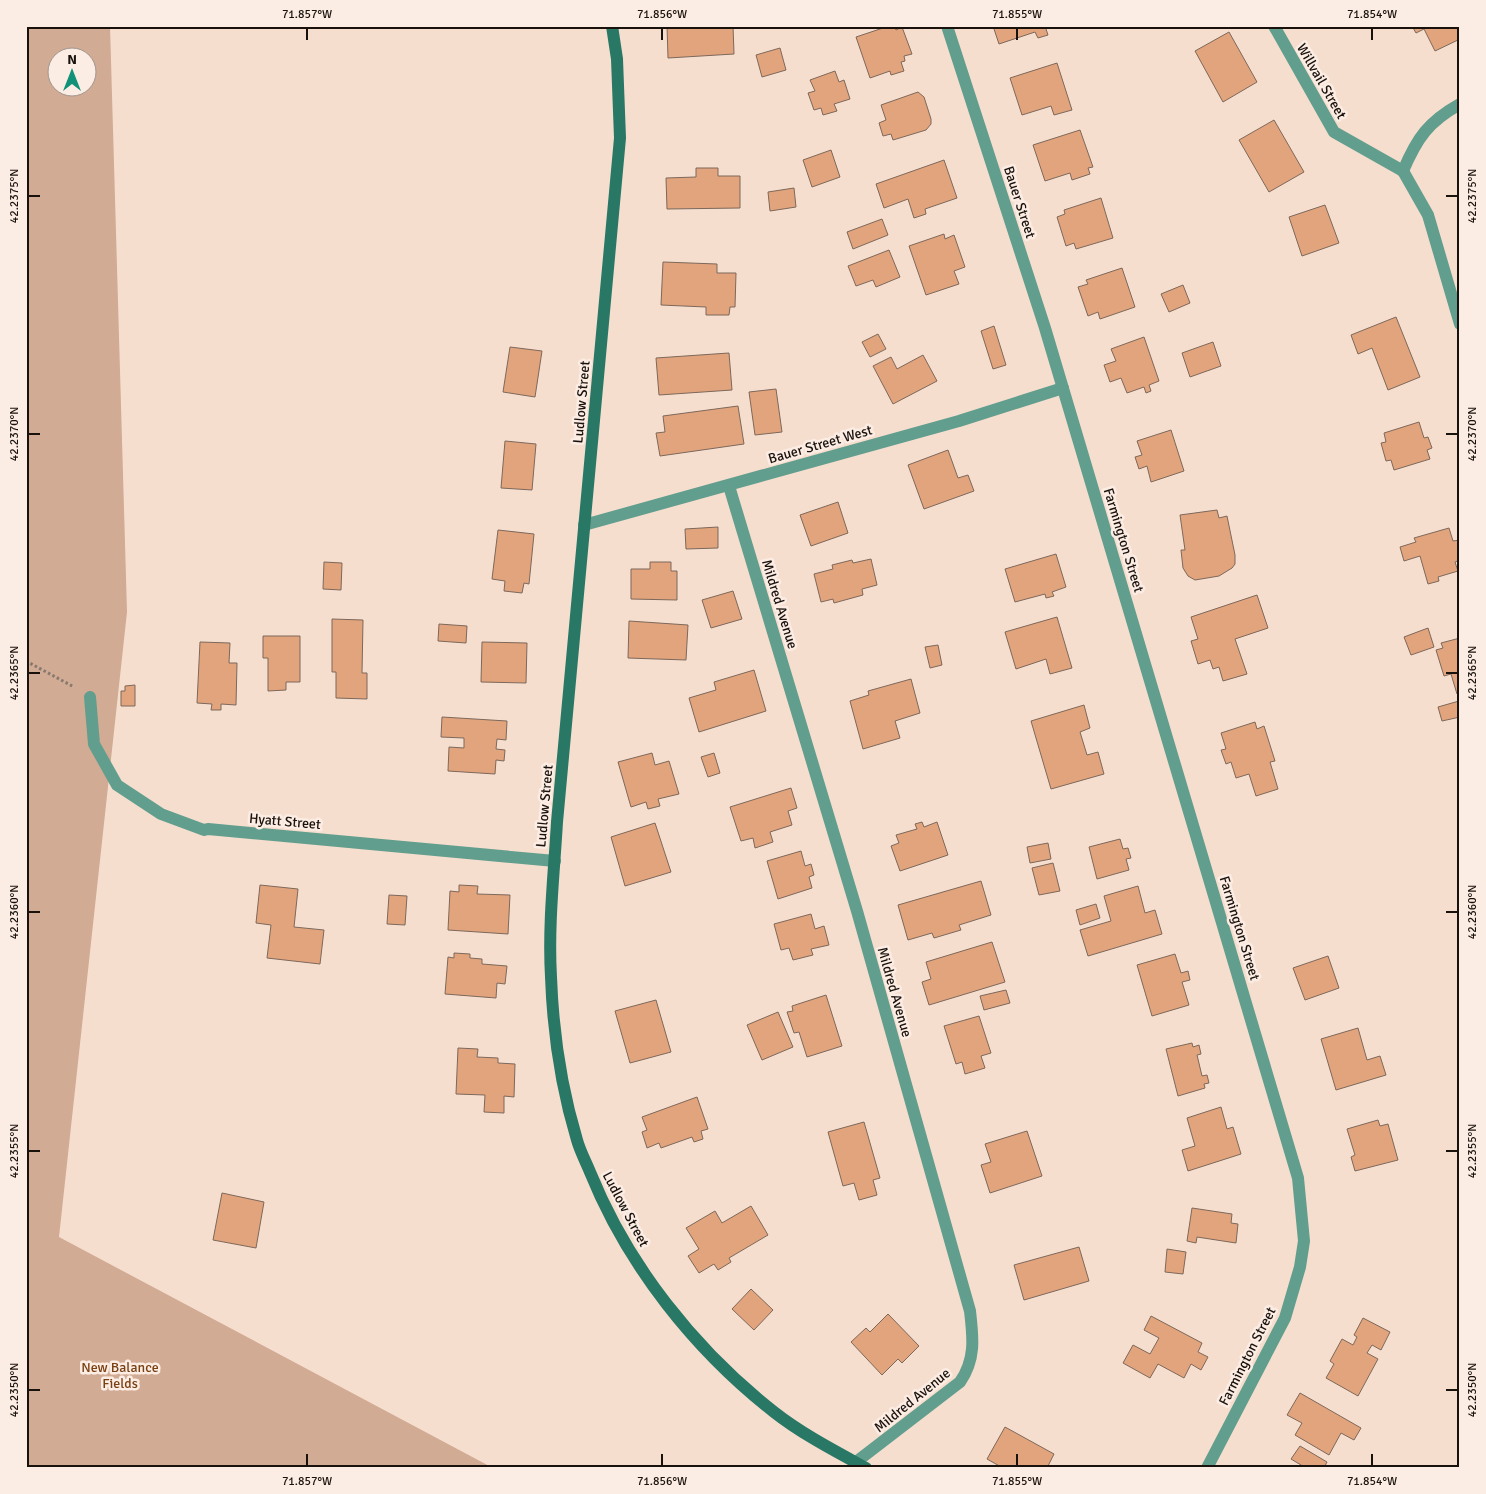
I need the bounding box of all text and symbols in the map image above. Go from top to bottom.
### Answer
text: 71.857°W [282,7,332,22]
text: 71.856°W [637,7,687,22]
text: 71.855°W [992,7,1042,22]
text: 71.854°W [1347,7,1397,22]
street label: Willvail Street [1293,40,1350,122]
north arrow [48,48,98,98]
text: N [67,51,77,68]
street label: Bauer Street [1000,164,1039,240]
text: 42.2375°N [7,169,22,223]
text: 42.2375°N [1465,169,1480,223]
street label: Ludlow Street [569,360,594,444]
text: 42.2370°N [7,407,22,461]
text: 42.2370°N [1465,407,1480,461]
street label: Bauer Street West [766,421,874,467]
street label: Farmington Street [1100,486,1148,595]
street label: Mildred Avenue [758,557,801,651]
text: 42.2365°N [7,646,22,700]
text: 42.2365°N [1465,646,1480,700]
street label: Ludlow Street [532,764,557,848]
street label: Hyatt Street [248,810,322,833]
street label: Farmington Street [1216,874,1264,983]
text: 42.2360°N [7,885,22,939]
text: 42.2360°N [1465,885,1480,939]
street label: Mildred Avenue [874,945,915,1039]
text: 42.2355°N [7,1124,22,1178]
text: 42.2355°N [1465,1124,1480,1178]
street label: Ludlow Street [599,1169,653,1250]
street label: Farmington Street [1215,1304,1280,1408]
park label: New Balance Fields [81,1359,159,1392]
text: 42.2350°N [7,1363,22,1417]
text: 42.2350°N [1465,1363,1480,1417]
street label: Mildred Avenue [871,1365,954,1436]
text: 71.857°W [282,1474,332,1489]
text: 71.856°W [637,1474,687,1489]
text: 71.855°W [992,1474,1042,1489]
text: 71.854°W [1347,1474,1397,1489]

